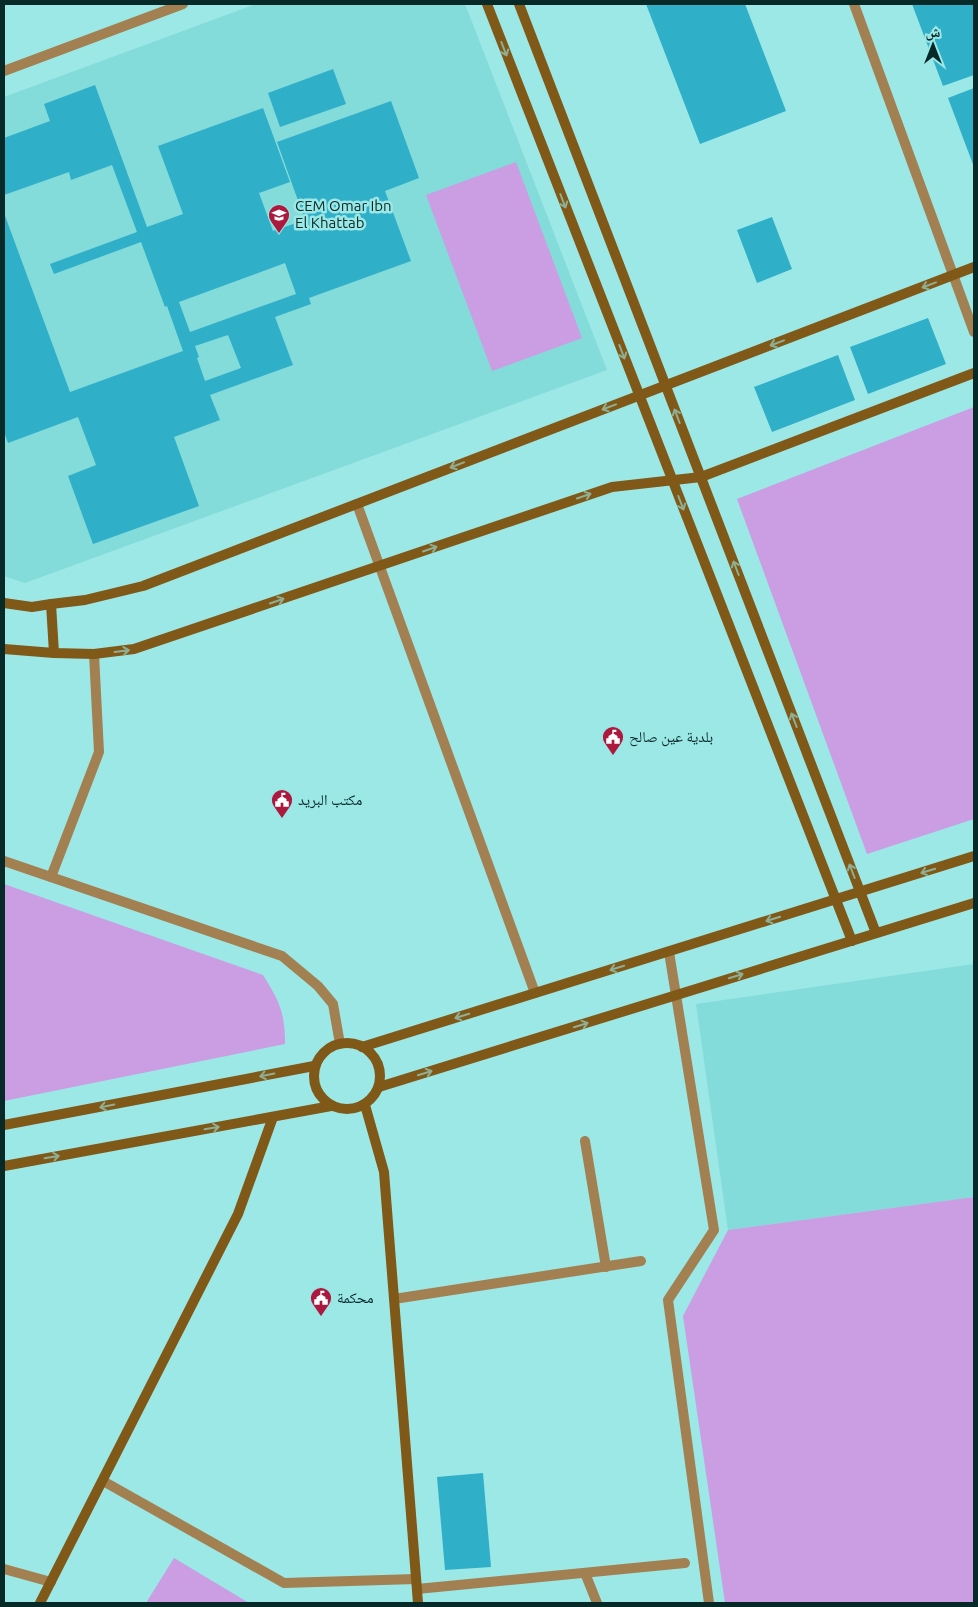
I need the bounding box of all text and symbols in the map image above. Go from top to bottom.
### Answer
north arrow [908,20,958,70]
text: ش [926,24,941,41]
one-way arrow [500,41,510,56]
one-way arrow [559,192,568,208]
place label: CEM Omar Ibn El Khattab [295,197,392,231]
school or university icon: CEM Omar Ibn El Khattab [267,203,291,234]
one-way arrow [922,281,937,290]
one-way arrow [770,339,785,348]
one-way arrow [618,344,627,359]
one-way arrow [602,403,617,413]
one-way arrow [672,409,682,424]
one-way arrow [450,461,465,471]
one-way arrow [576,491,591,500]
one-way arrow [677,495,686,511]
one-way arrow [422,544,438,553]
one-way arrow [730,561,740,576]
one-way arrow [268,596,284,605]
one-way arrow [114,646,130,656]
one-way arrow [789,713,798,728]
public building icon: بلدية عين صالح [601,725,625,756]
place label: بلدية عين صالح [629,728,713,747]
public building icon: مكتب البريد [270,788,294,819]
place label: مكتب البريد [298,791,362,809]
one-way arrow [847,864,856,880]
one-way arrow [920,867,936,876]
one-way arrow [765,915,781,925]
one-way arrow [610,963,626,973]
one-way arrow [728,971,744,981]
one-way arrow [455,1011,471,1021]
one-way arrow [572,1019,588,1029]
one-way arrow [417,1067,433,1077]
one-way arrow [259,1071,275,1081]
one-way arrow [99,1101,115,1111]
one-way arrow [203,1123,219,1132]
one-way arrow [43,1152,59,1162]
public building icon: محكمة [309,1286,333,1317]
place label: محكمة [337,1289,374,1306]

